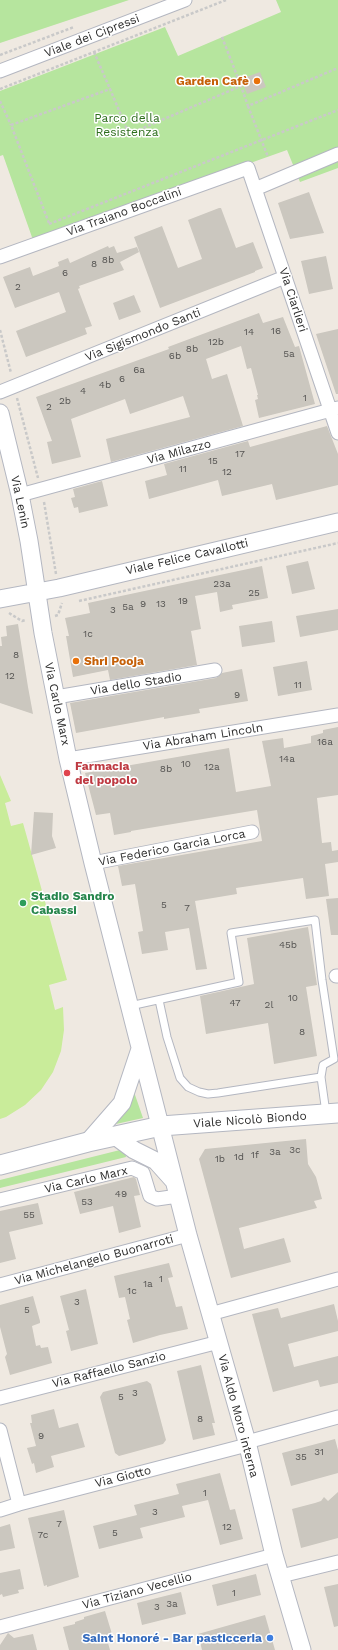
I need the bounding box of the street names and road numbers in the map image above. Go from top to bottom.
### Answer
street label: Viale dei Cipressi [42,11,142,61]
street label: Via Traiano Boccalini [65,184,183,240]
street label: Via Ciarlieri [276,266,310,334]
street label: Via Sigismondo Santi [83,305,203,365]
street label: Via Milazzo [145,437,213,467]
street label: Via Lenin [7,474,33,530]
street label: Viale Felice Cavallotti [124,536,250,578]
street label: Via Carlo Marx [41,661,73,747]
street label: Via dello Stadio [89,670,183,698]
street label: Via Abraham Lincoln [142,720,264,754]
street label: Via Federico Garcia Lorca [97,827,247,869]
street label: Viale Nicolò Biondo [193,1109,307,1131]
street label: Via Carlo Marx [43,1163,129,1197]
street label: Via Michelangelo Buonarroti [13,1232,175,1288]
street label: Via Raffaello Sanzio [51,1349,167,1391]
street label: Via Aldo Moro interna [215,1353,261,1479]
street label: Via Giotto [93,1463,153,1491]
street label: Via Tiziano Vecellio [81,1569,193,1613]

